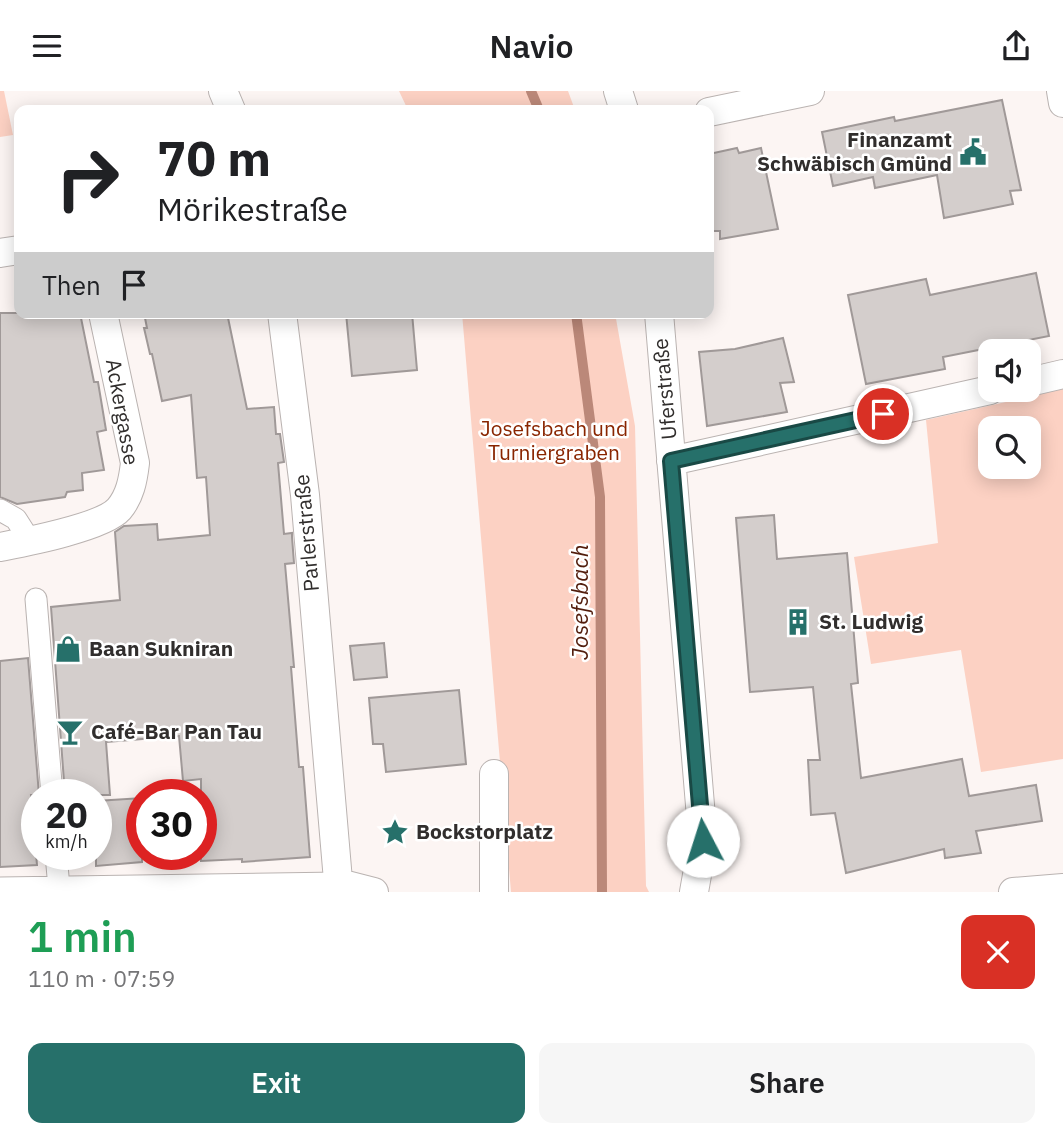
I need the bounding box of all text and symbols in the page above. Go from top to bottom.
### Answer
text: Navio [489,25,574,67]
icon: menu [28,27,66,65]
icon: share [997,27,1035,65]
place label: Finanzamt Schwäbisch Gmünd [757,125,952,177]
text: 70 m [157,126,271,189]
icon: right [42,133,133,224]
public building icon: Finanzamt Schwäbisch Gmünd [958,137,988,167]
text: Mörikestraße [157,188,348,230]
icon: arrive [115,266,153,304]
text: Then [42,268,101,302]
street label: Uferstraße [646,337,682,441]
map controls [978,339,1041,479]
button: sound [978,339,1041,402]
street label: Ackergasse [100,356,146,467]
pin [853,384,913,444]
icon: arrive [864,395,902,433]
park label: Josefsbach und Turniergraben [480,414,628,466]
button: search [978,416,1041,479]
street label: Parlerstraße [287,473,325,593]
water label: Josefsbach [564,544,594,660]
building icon: St. Ludwig [783,607,813,637]
place label: St. Ludwig [819,607,923,635]
shop icon: Baan Sukniran [53,634,83,664]
place label: Baan Sukniran [89,634,233,662]
bar icon: Café-Bar Pan Tau [55,717,85,747]
place label: Café-Bar Pan Tau [91,717,262,745]
speed limit sign: 30 [126,779,217,870]
text: 20 [45,792,88,838]
position arrow [666,804,740,878]
place icon: Bockstorplatz [380,817,410,847]
place label: Bockstorplatz [416,817,553,845]
text: km/h [45,830,88,853]
text: 1 min [28,909,137,964]
button: close [961,915,1035,989]
text: 110 m · 07:59 [28,963,175,993]
button: Exit [28,1043,525,1123]
button: Share [539,1043,1035,1123]

